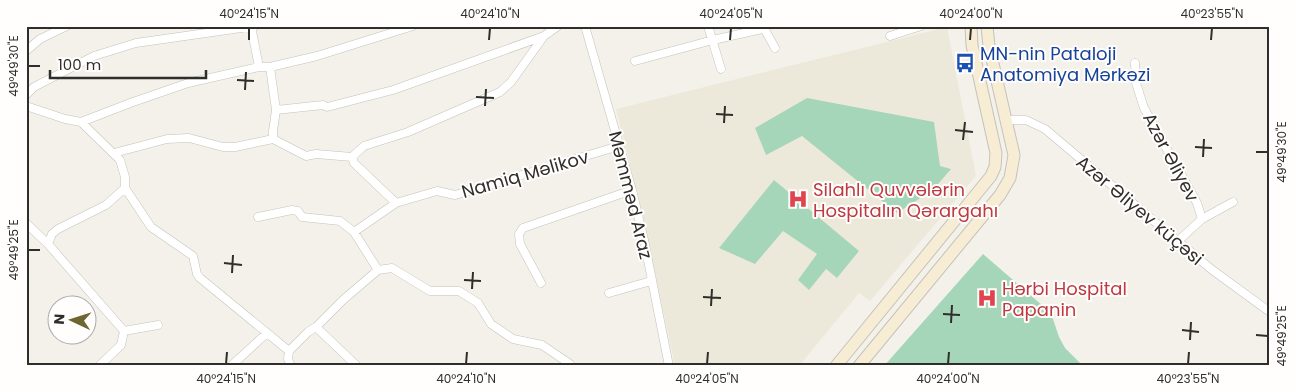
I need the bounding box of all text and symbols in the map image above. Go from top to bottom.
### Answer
text: 40°24'15"N [219,5,279,22]
text: 40°24'10"N [460,5,520,22]
text: 40°24'05"N [699,5,763,22]
text: 40°24'00"N [939,5,1003,22]
text: 40°23'55"N [1181,5,1243,22]
text: 49°49'30"E [5,35,22,97]
place label: MN-nin Pataloji Anatomiya Mərkəzi [980,41,1150,87]
scale bar [50,48,206,80]
bus stop icon: MN-nin Pataloji Anatomiya Mərkəzi [954,52,976,74]
text: 100 m [58,54,101,75]
street label: Azər Əliyev [1137,108,1205,206]
text: 49°49'30"E [1273,121,1290,183]
street label: Məmməd Araz [603,128,659,262]
street label: Namiq Məlikov [459,144,591,204]
street label: Azər Əliyev küçəsi [1071,149,1209,271]
place label: Silahlı Quvvələrin Hospitalın Qərargahı [813,177,998,223]
hospital icon: Silahlı Quvvələrin Hospitalın Qərargahı [787,188,809,210]
text: 49°49'25"E [5,219,22,281]
place label: Hərbi Hospital Papanin [1002,276,1127,322]
hospital icon: Hərbi Hospital Papanin [976,287,998,309]
north arrow [48,294,98,344]
text: 49°49'25"E [1273,305,1290,367]
text: N [49,313,69,325]
text: 40°24'15"N [196,370,256,387]
text: 40°24'10"N [436,370,496,387]
text: 40°24'05"N [675,370,739,387]
text: 40°24'00"N [916,370,980,387]
text: 40°23'55"N [1157,370,1219,387]

